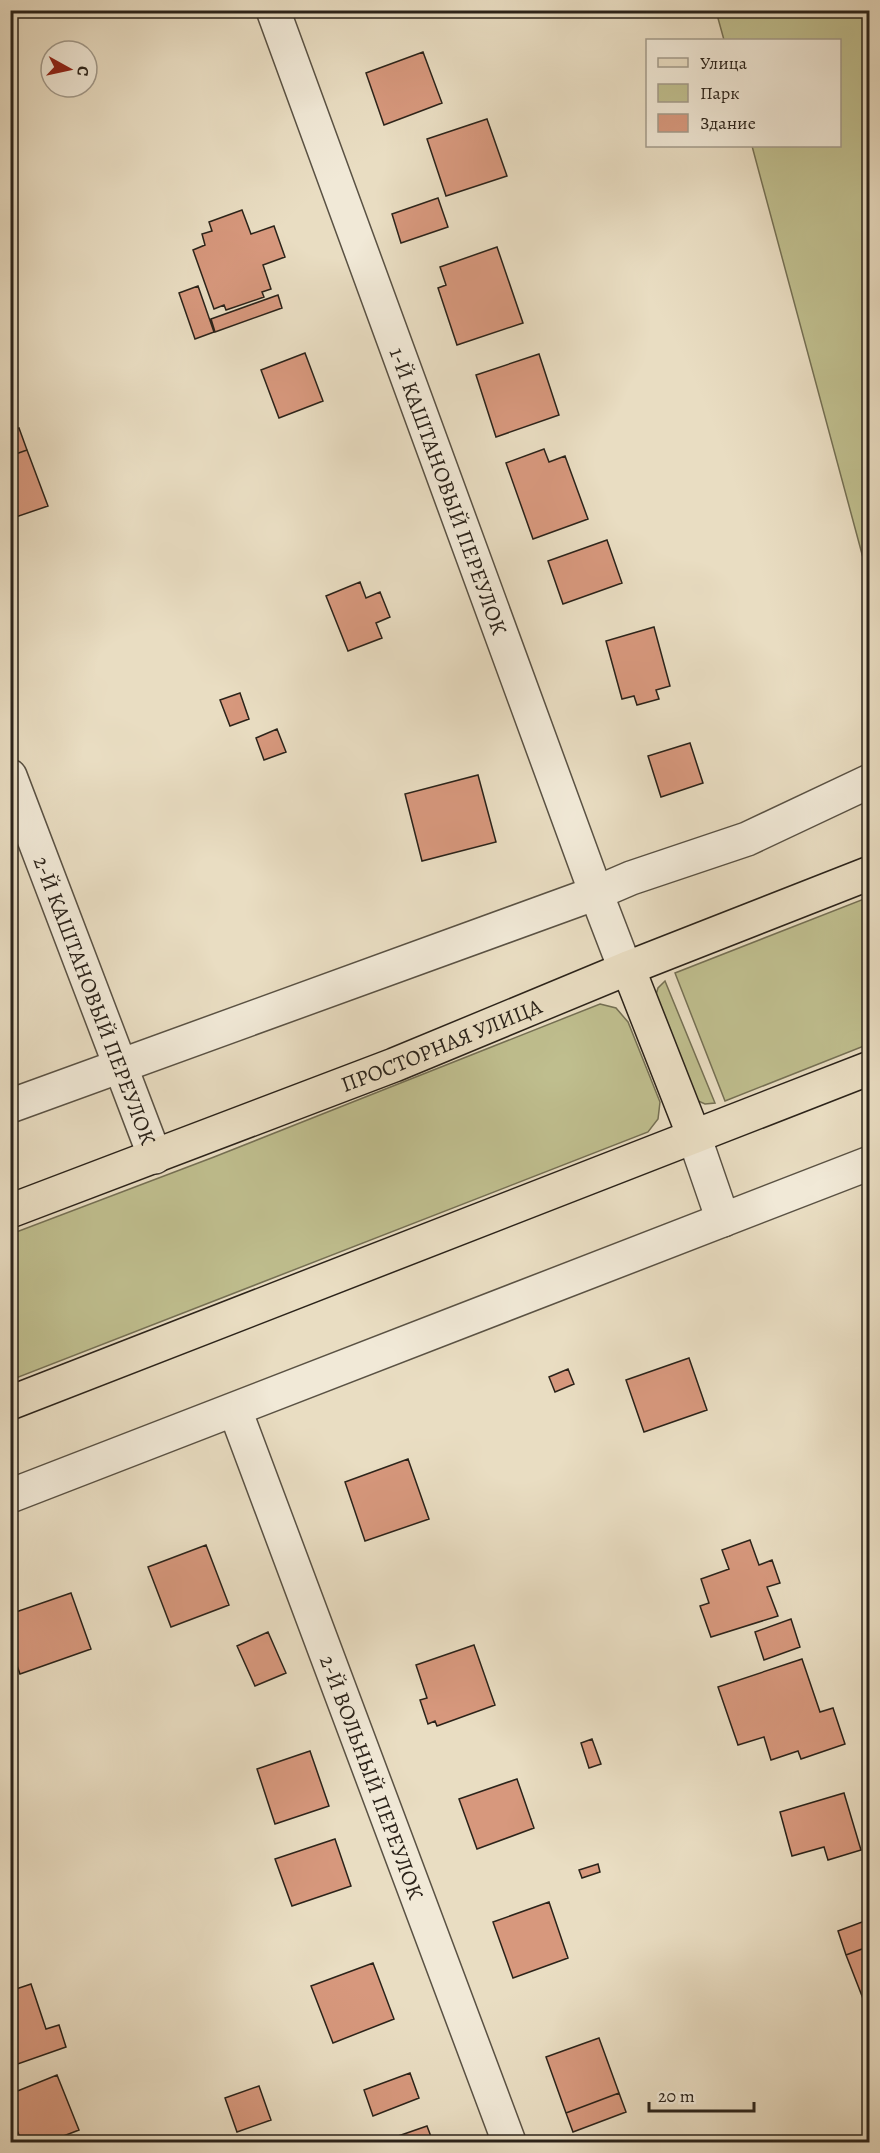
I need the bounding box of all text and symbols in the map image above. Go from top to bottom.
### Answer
north arrow [39,39,99,99]
legend [646,39,841,147]
text: Улица [700,51,748,75]
text: С [71,65,94,78]
text: Парк [700,81,740,105]
text: Здание [700,111,756,135]
street label: 1-Й КАШТАНОВЫЙ ПЕРЕУЛОК [382,343,514,639]
street label: 2-Й КАШТАНОВЫЙ ПЕРЕУЛОК [26,852,163,1149]
street label: ПРОСТОРНАЯ УЛИЦА [337,991,547,1100]
street label: 2-Й ВОЛЬНЫЙ ПЕРЕУЛОК [312,1651,431,1904]
scale bar [649,2075,754,2113]
text: 20 m [658,2084,695,2108]

